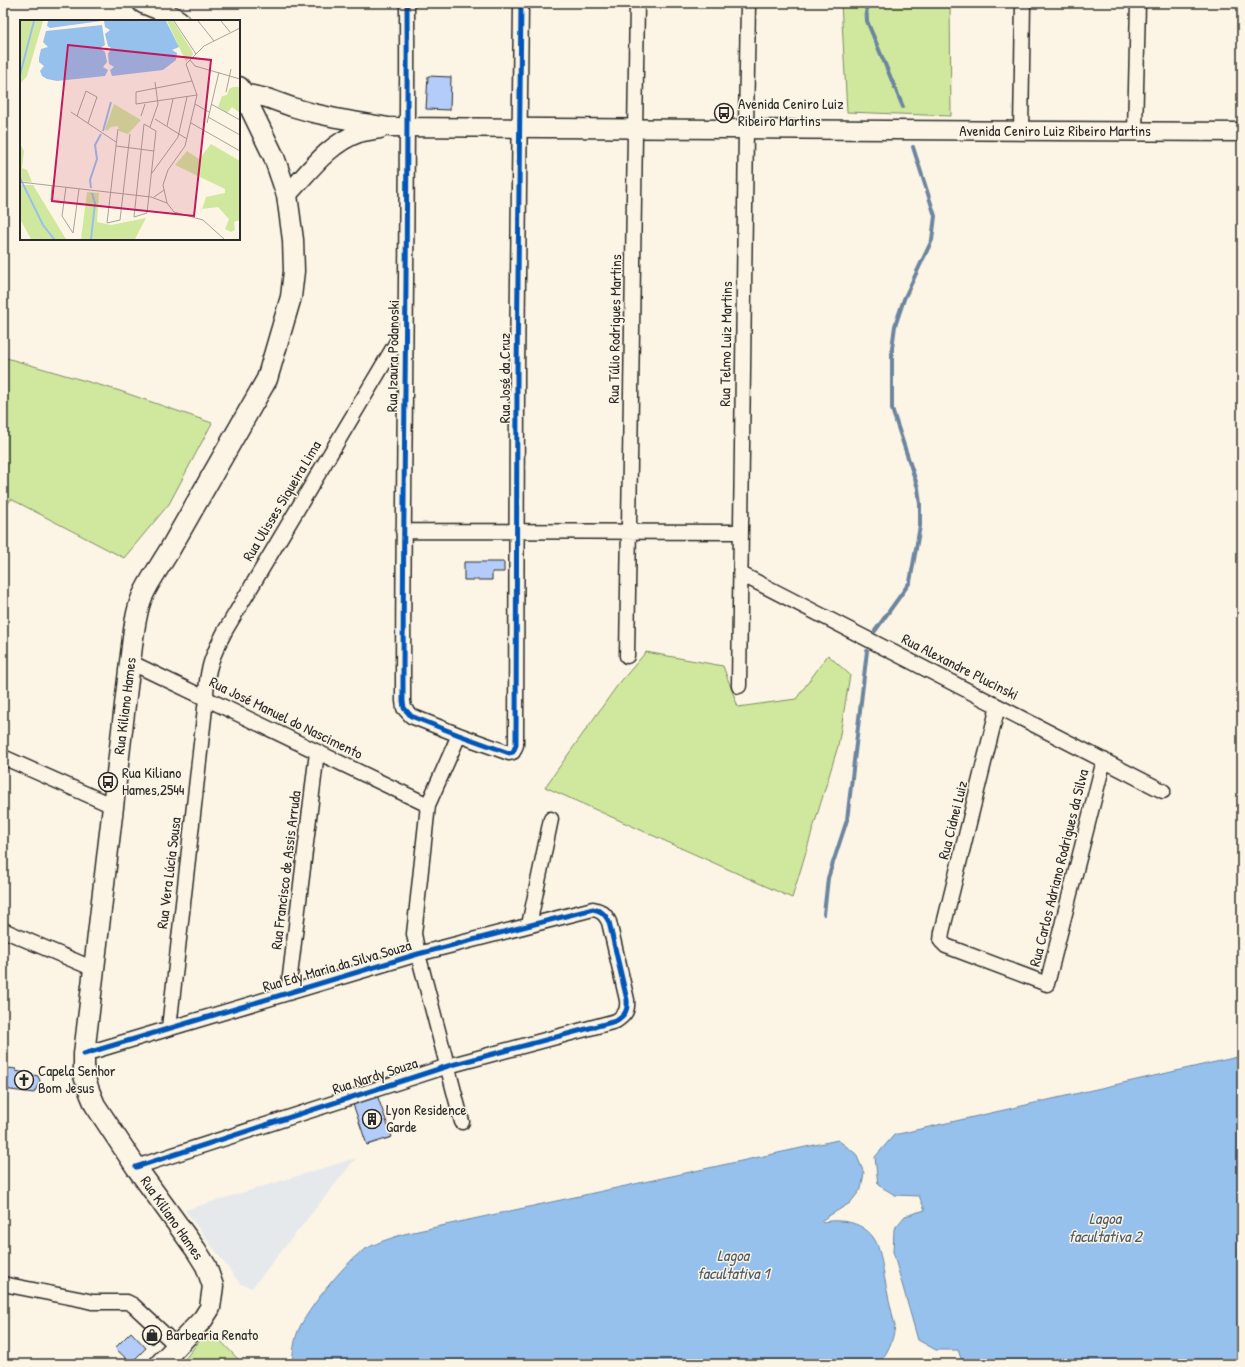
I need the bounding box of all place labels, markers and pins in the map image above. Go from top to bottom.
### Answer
place label: Avenida Ceniro Luiz Ribeiro Martins [738,93,844,131]
bus stop icon: Avenida Ceniro Luiz Ribeiro Martins [713,102,735,124]
place label: Rua Kiliano Hames,2544 [122,762,185,800]
bus stop icon: Rua Kiliano Hames,2544 [97,771,119,793]
place label: Capela Senhor Bom Jesus [38,1060,116,1098]
church icon: Capela Senhor Bom Jesus [13,1069,35,1091]
place label: Lyon Residence Garde [386,1099,467,1137]
building icon: Lyon Residence Garde [361,1108,383,1130]
shop icon: Barbearia Renato [141,1324,163,1346]
place label: Barbearia Renato [166,1324,258,1345]

